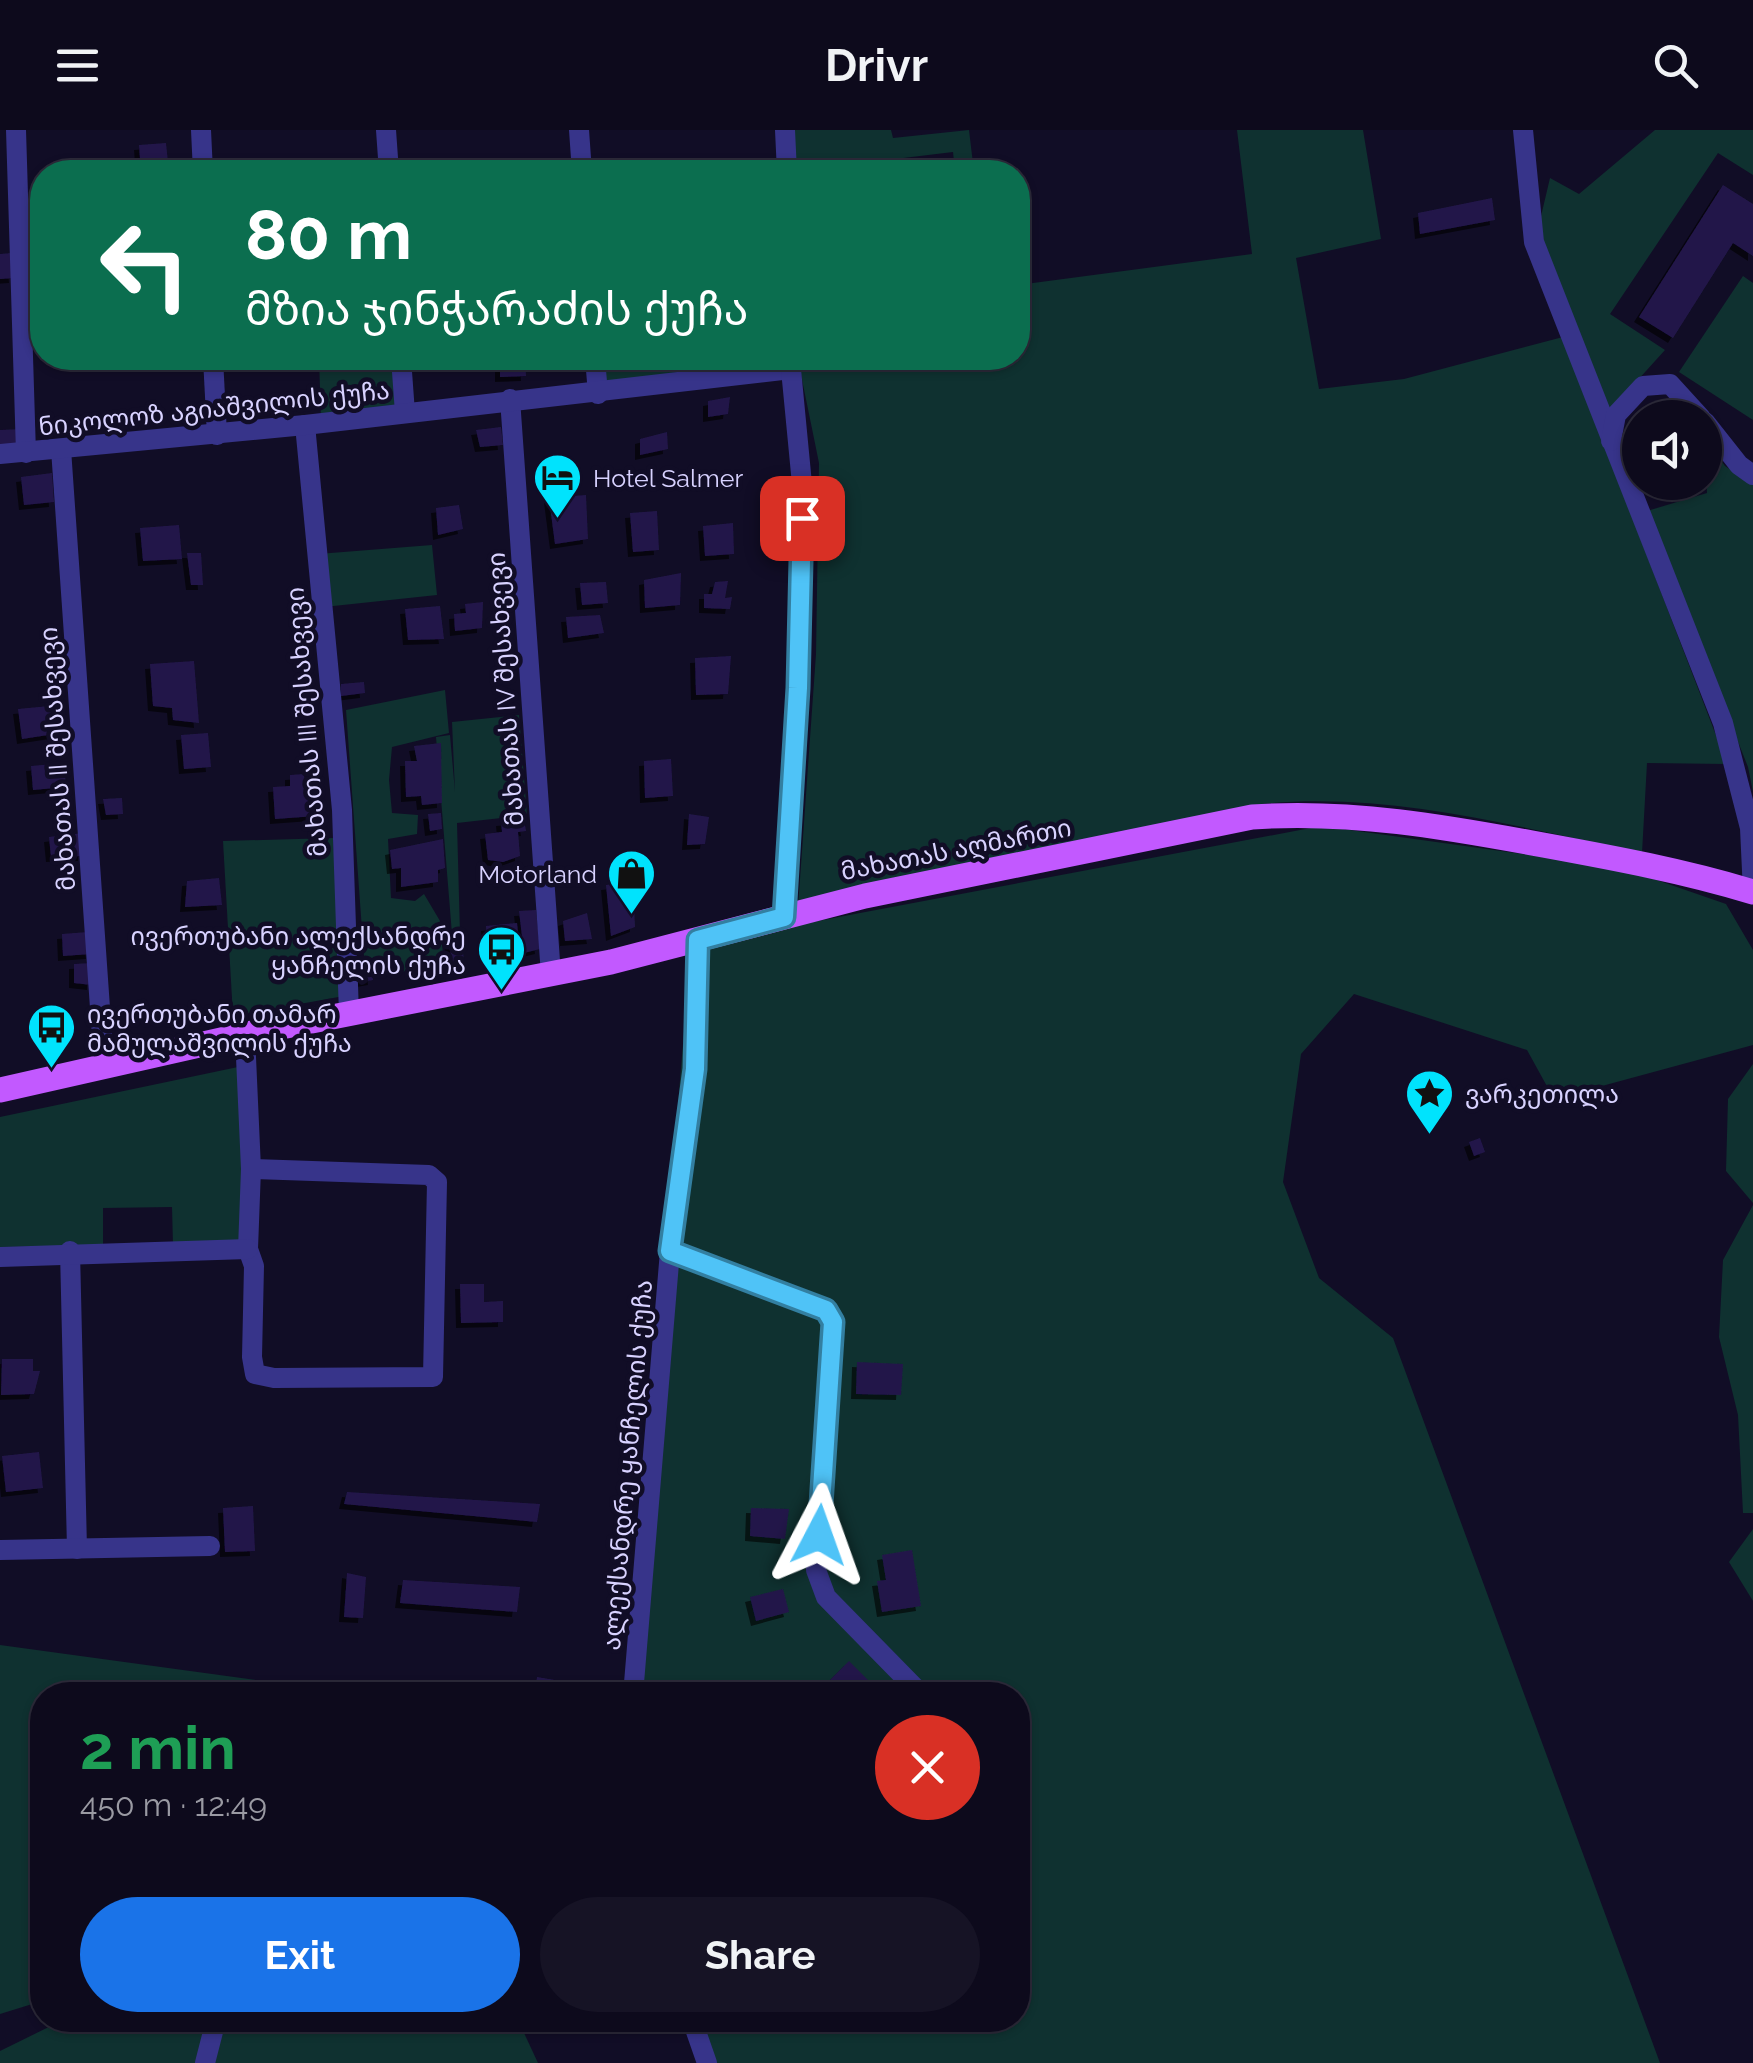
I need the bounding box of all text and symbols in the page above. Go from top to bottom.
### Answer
icon: menu [50,38,105,93]
icon: search [1648,38,1703,93]
text: Drivr [825,39,928,92]
text: 80 m [245,193,412,275]
icon: left [80,200,210,330]
text: მზია ჯინჭარაძის ქუჩა [245,283,749,336]
street label: ნიკოლოზ აგიაშვილის ქუჩა [37,375,391,442]
map controls [1622,400,1722,500]
button: sound [1622,400,1722,500]
hotel icon: Hotel Salmer [532,452,584,520]
place label: Hotel Salmer [593,463,743,493]
pin [760,476,845,561]
icon: arrive [775,491,830,546]
street label: მახათას IV შესახვევი [480,551,530,827]
street label: მახათას III შესახვევი [279,586,333,858]
street label: მახათას II შესახვევი [33,626,81,892]
street label: მახათას აღმართი [838,812,1074,887]
shop icon: Motorland [606,848,658,916]
place label: Motorland [478,859,597,889]
place label: ივერთუბანი ალექსანდრე ყანჩელის ქუჩა [130,921,466,981]
bus stop icon: ივერთუბანი ალექსანდრე ყანჩელის ქუჩა [475,924,527,992]
place label: ივერთუბანი თამარ მამულაშვილის ქუჩა [87,999,352,1059]
bus stop icon: ივერთუბანი თამარ მამულაშვილის ქუჩა [26,1002,78,1070]
place icon: ვარკეთილა [1404,1068,1456,1136]
place label: ვარკეთილა [1465,1079,1619,1110]
street label: ალექსანდრე ყანჩელის ქუჩა [596,1279,659,1652]
position arrow [767,1483,871,1587]
text: 2 min [80,1713,236,1783]
button: close [875,1715,980,1820]
text: 450 m · 12:49 [80,1786,267,1823]
button: Exit [80,1897,520,2012]
button: Share [540,1897,980,2012]

